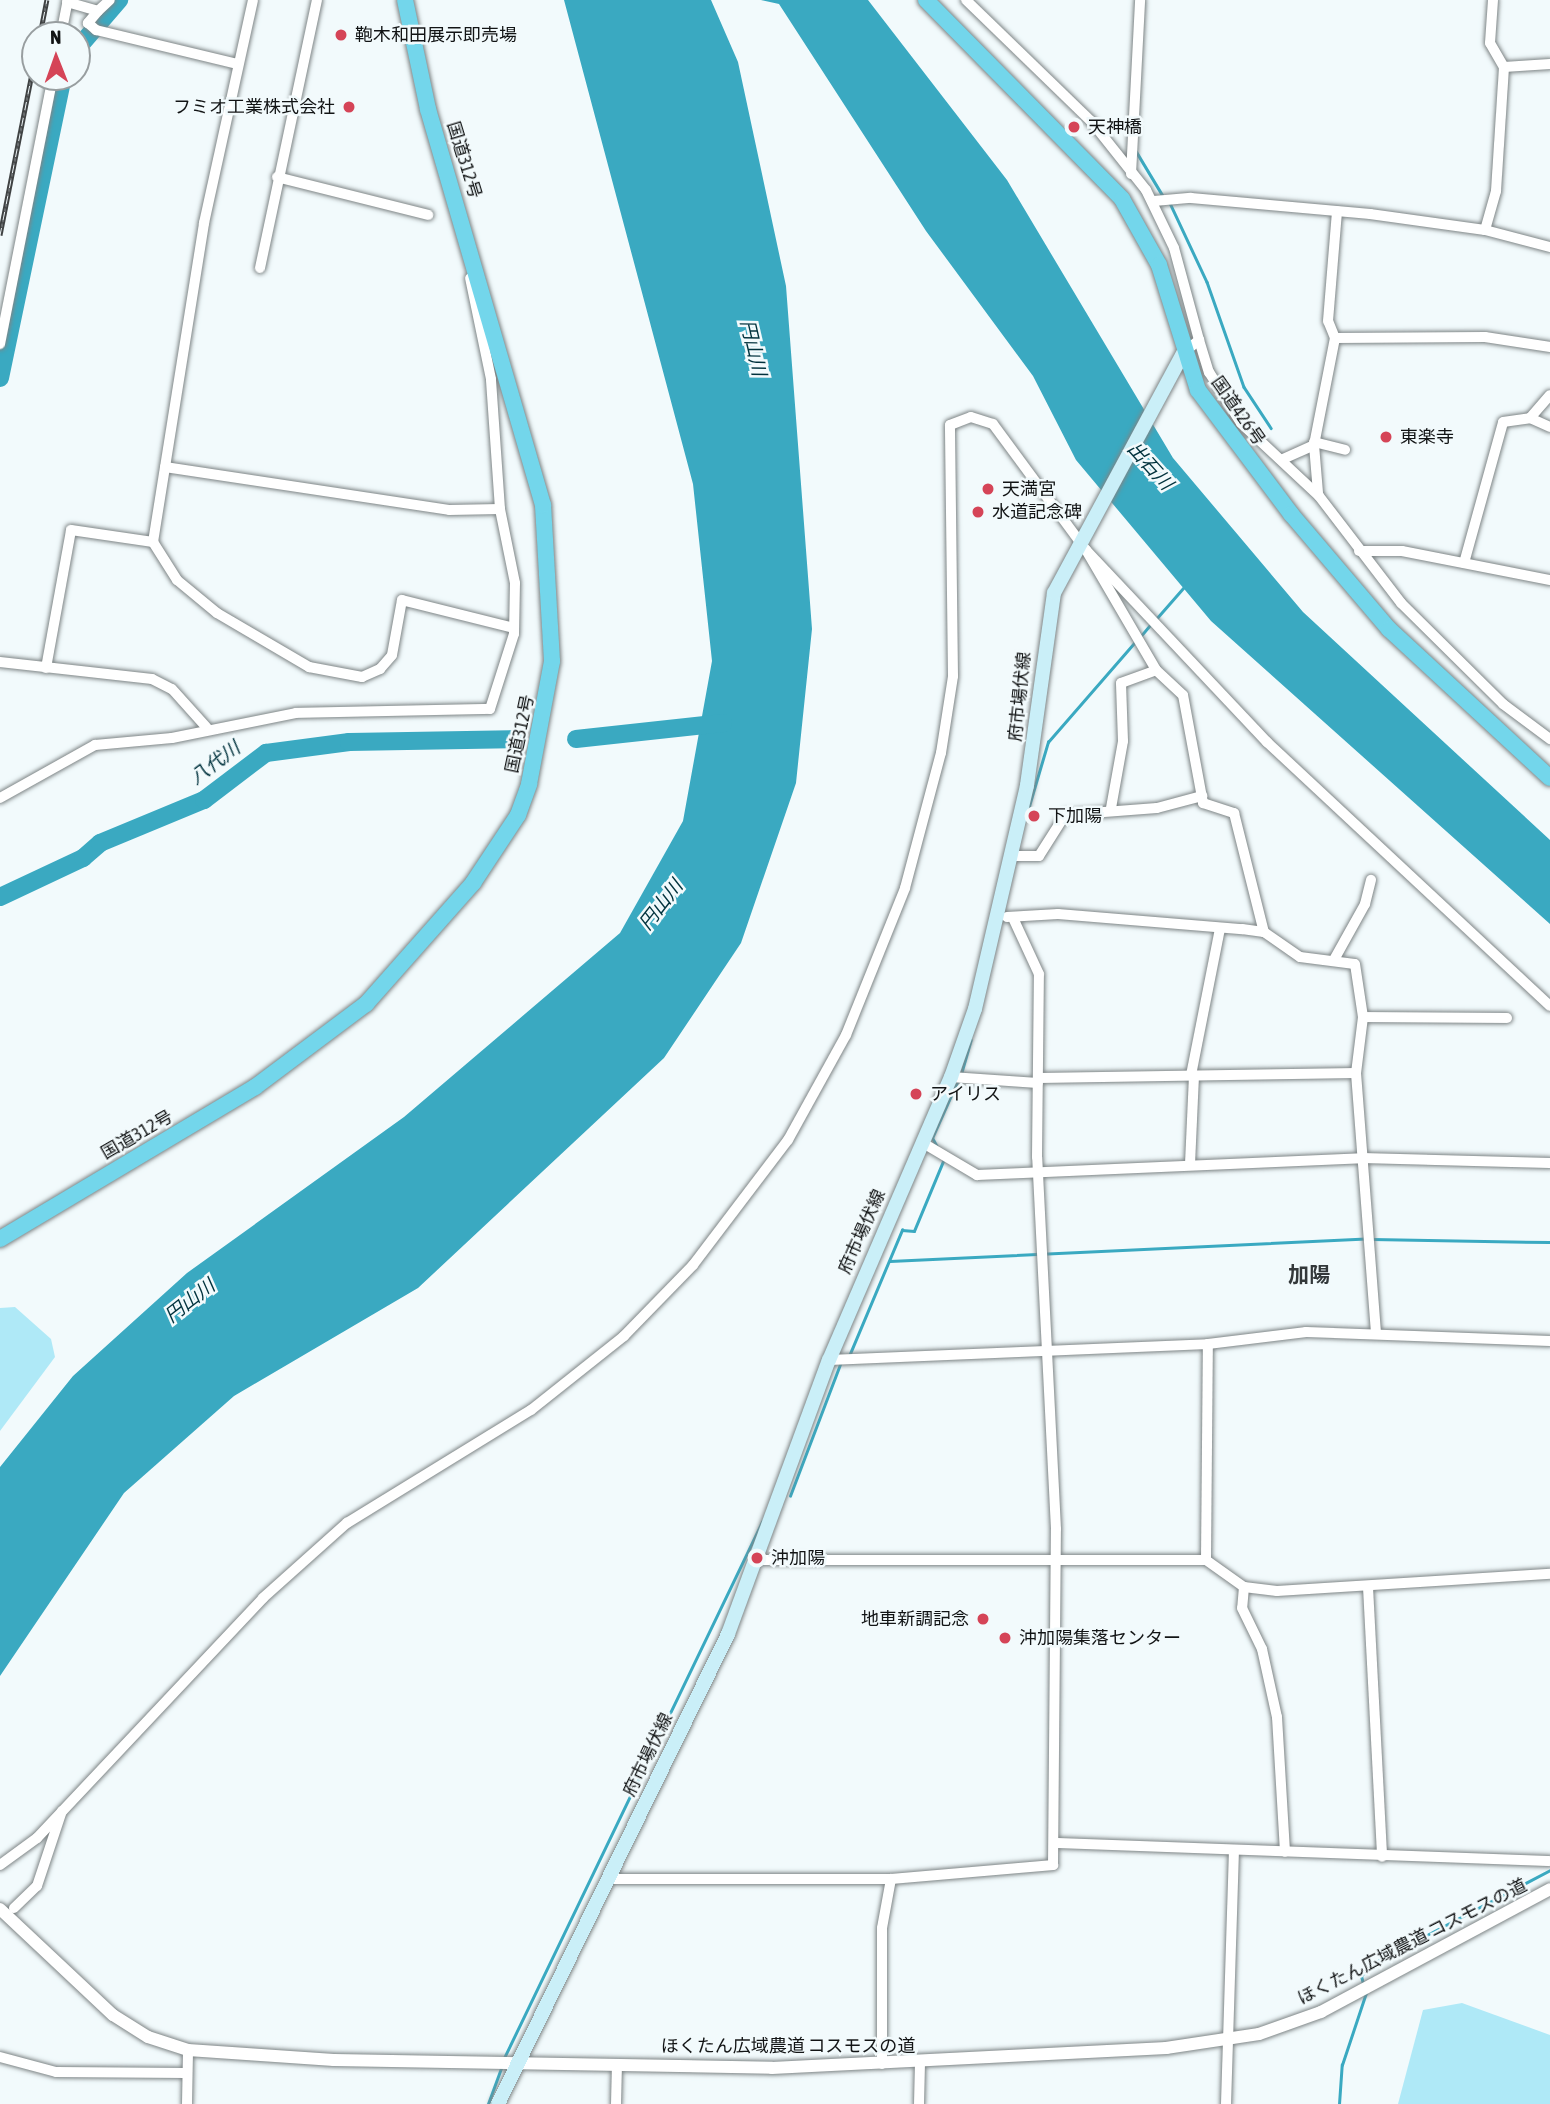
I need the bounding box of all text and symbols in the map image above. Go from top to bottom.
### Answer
north arrow [21,21,91,91]
place label: 鞄木和田展示即売場 [355,24,517,46]
text: N [50,26,61,48]
marker: 鞄木和田展示即売場 [333,27,349,43]
place label: フミオ工業株式会社 [173,96,335,118]
marker: フミオ工業株式会社 [341,99,357,115]
place label: 天神橋 [1088,116,1142,138]
street label: 国道312号 [442,119,486,201]
marker: 天神橋 [1066,119,1082,135]
water label: 円山川 [735,318,771,378]
street label: 国道426号 [1206,372,1270,450]
place label: 東楽寺 [1400,426,1454,448]
marker: 東楽寺 [1378,429,1394,445]
water label: 出石川 [1122,437,1178,495]
place label: 天満宮 [1002,478,1056,500]
marker: 天満宮 [980,481,996,497]
place label: 水道記念碑 [992,501,1082,523]
marker: 水道記念碑 [970,504,986,520]
street label: 府市場伏線 [1005,651,1035,743]
street label: 国道312号 [501,693,539,775]
water label: 八代川 [185,737,245,789]
place label: 下加陽 [1048,805,1102,827]
marker: 下加陽 [1026,808,1042,824]
water label: 円山川 [634,876,688,934]
place label: アイリス [930,1083,1002,1105]
marker: アイリス [908,1086,924,1102]
street label: 国道312号 [97,1106,177,1164]
street label: 府市場伏線 [834,1186,890,1278]
district label: 加陽 [1288,1261,1330,1287]
water label: 円山川 [161,1274,219,1328]
place label: 沖加陽 [771,1547,825,1569]
marker: 沖加陽 [749,1550,765,1566]
place label: 地車新調記念 [861,1608,969,1630]
marker: 地車新調記念 [975,1611,991,1627]
place label: 沖加陽集落センター [1019,1627,1181,1649]
marker: 沖加陽集落センター [997,1630,1013,1646]
street label: 府市場伏線 [619,1710,677,1800]
street label: ほくたん広域農道 コスモスの道 [1294,1875,1530,2009]
street label: ほくたん広域農道 コスモスの道 [661,2035,915,2057]

